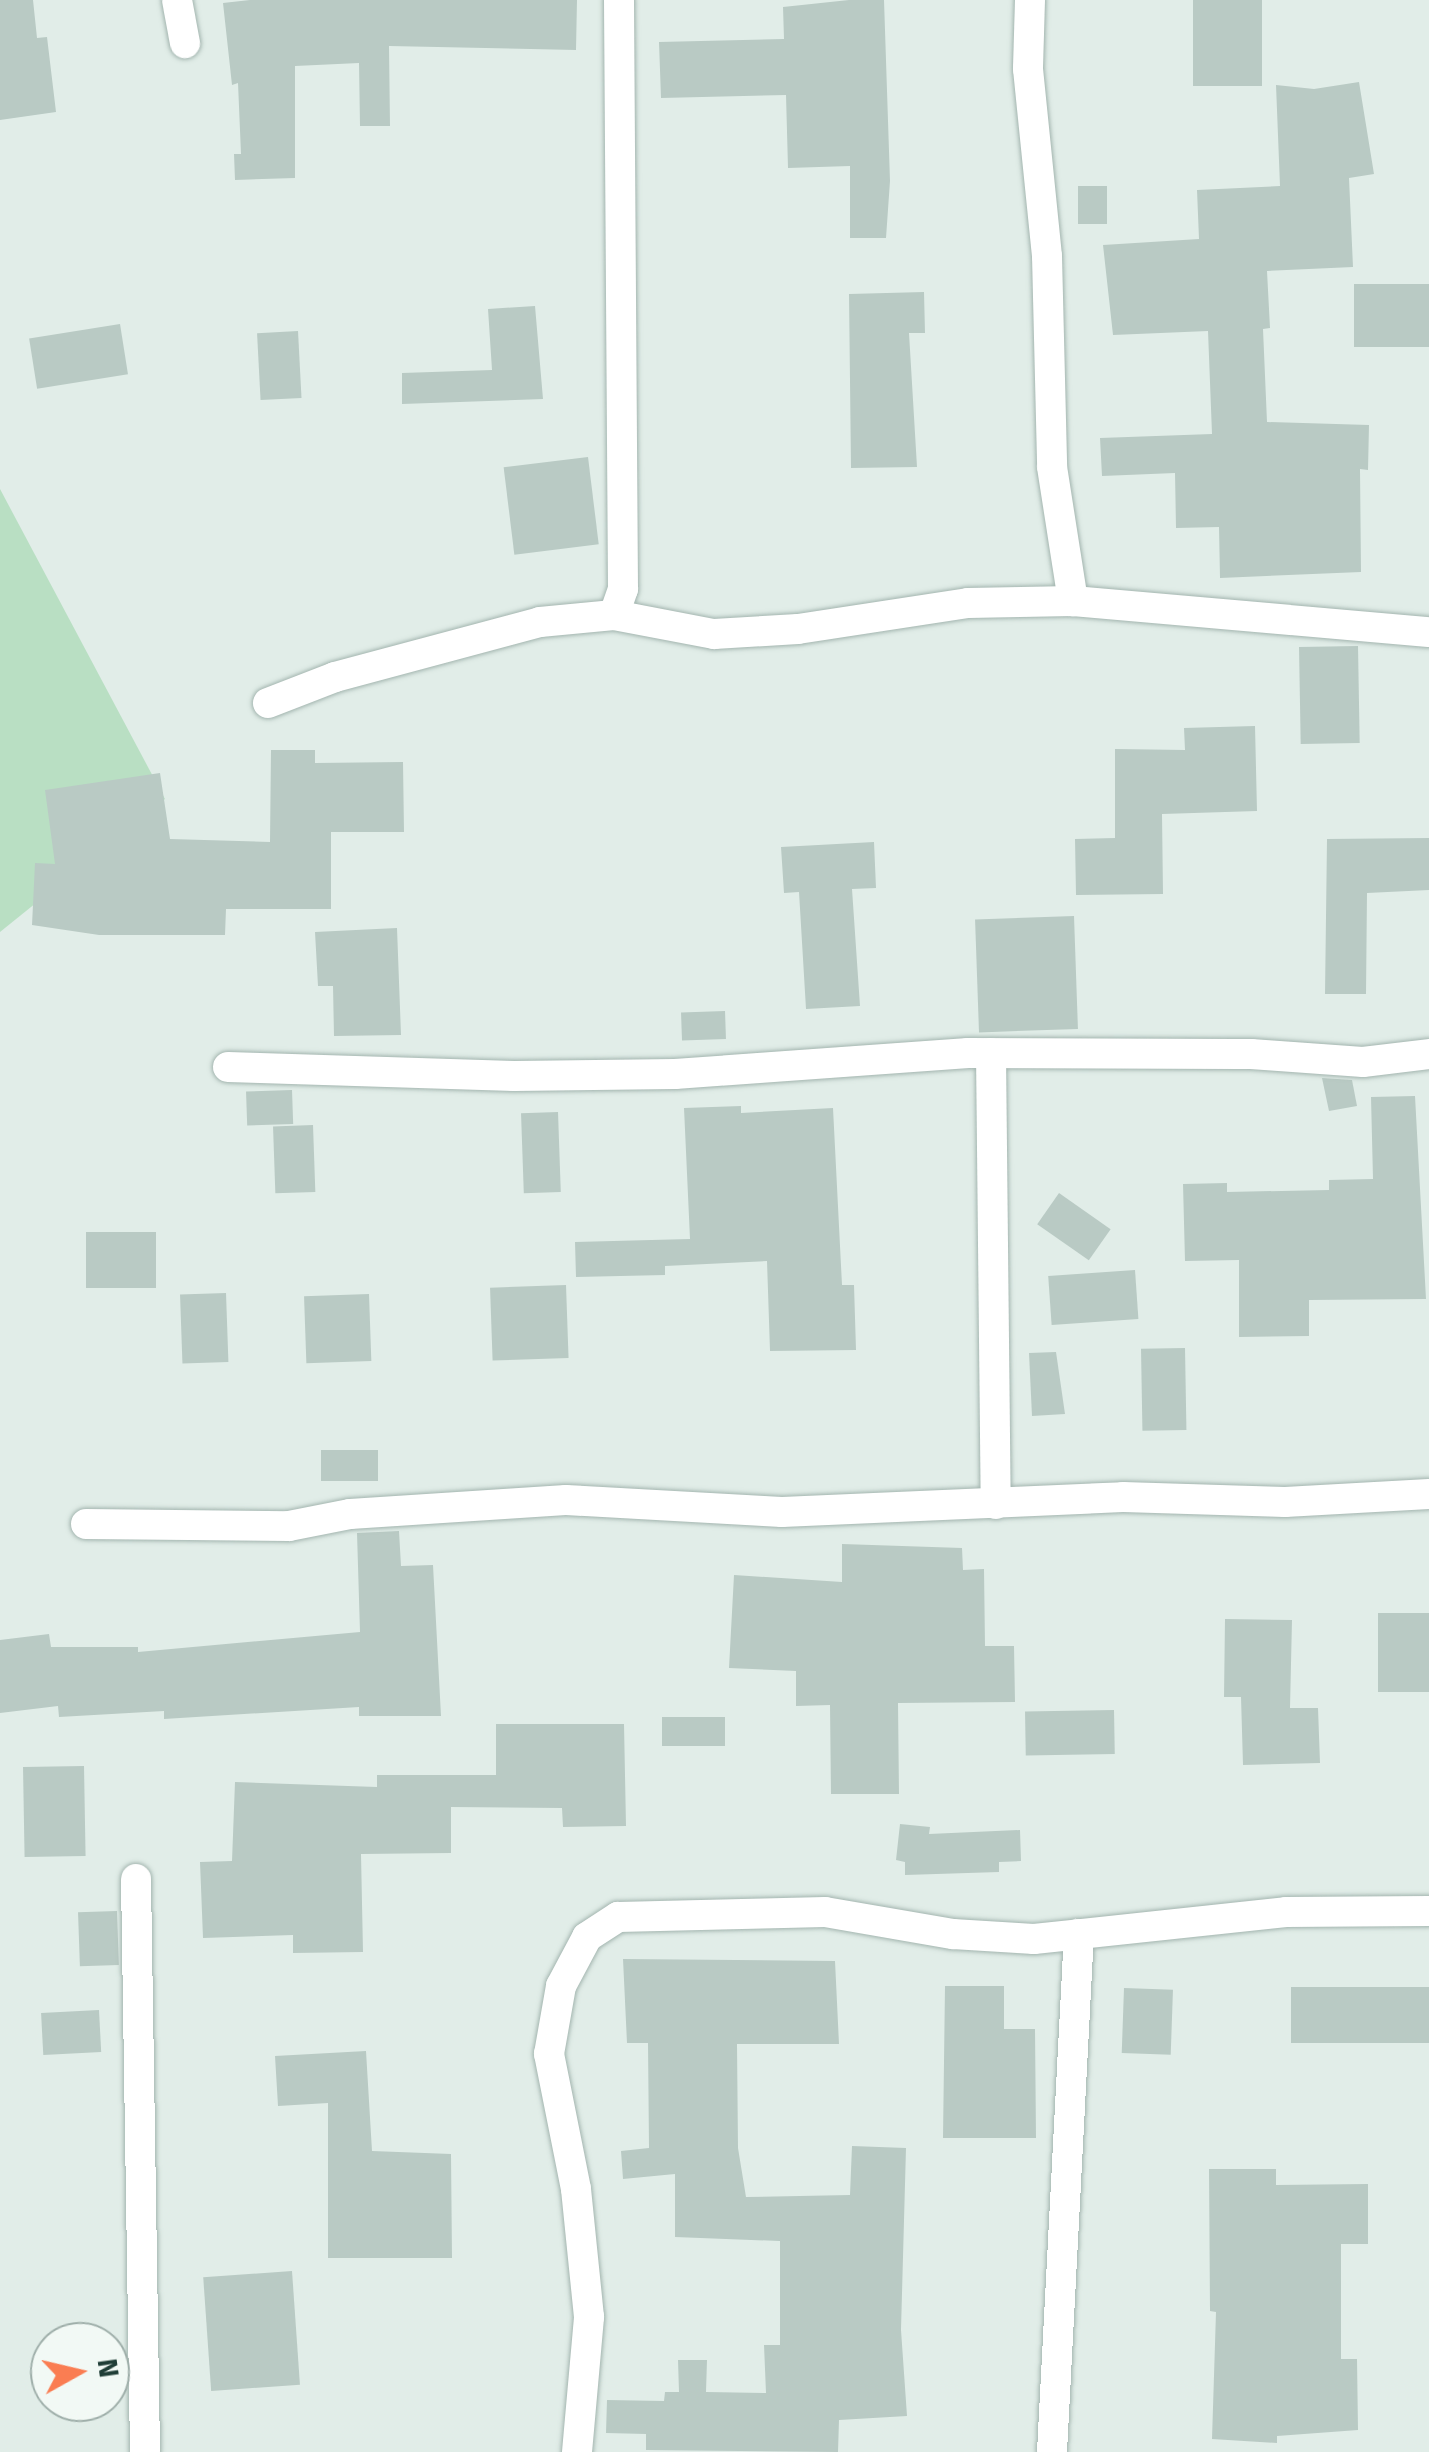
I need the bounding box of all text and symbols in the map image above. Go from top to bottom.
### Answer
north arrow [30,2322,130,2422]
text: N [91,2357,126,2380]

